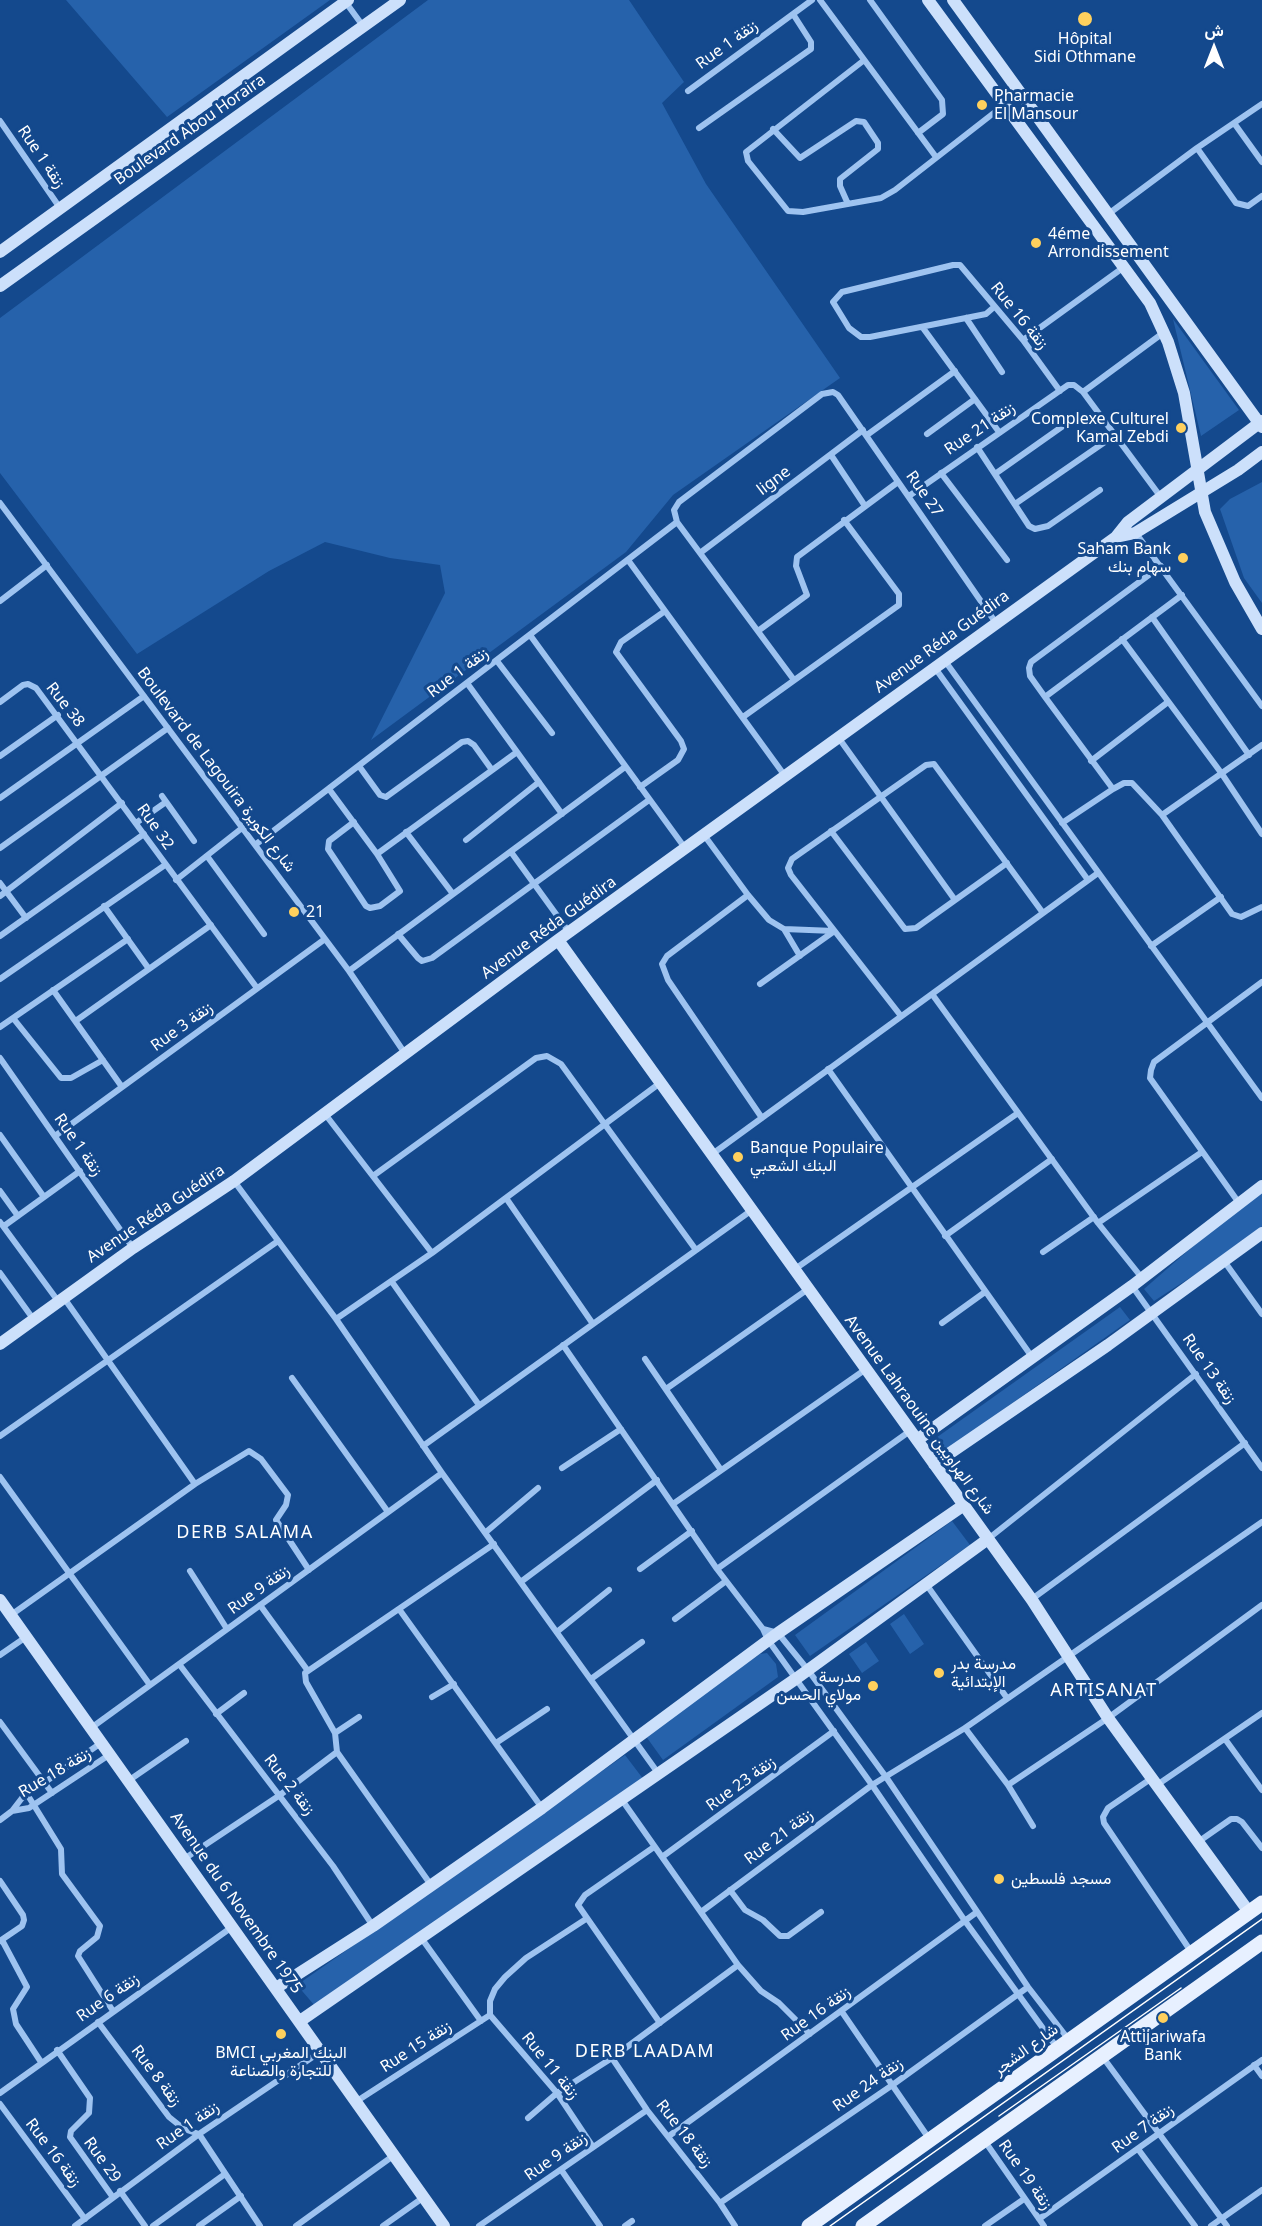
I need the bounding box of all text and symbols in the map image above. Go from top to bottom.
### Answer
marker: Hôpital Sidi Othmane [1076,10,1094,28]
street label: Rue 1 زنقة [692,16,762,74]
north arrow [1184,18,1244,78]
text: ش [1204,19,1224,41]
place label: Hôpital Sidi Othmane [1034,29,1136,67]
street label: Boulevard Abou Horaira [111,70,269,190]
place label: Pharmacie El Mansour [994,86,1078,124]
marker: Pharmacie El Mansour [975,98,989,112]
street label: Rue 1 زنقة [13,122,69,192]
place label: 4éme Arrondissement [1048,224,1169,262]
marker: 4éme Arrondissement [1029,236,1043,250]
street label: Rue 16 زنقة [986,279,1052,353]
street label: Rue 21 زنقة [941,398,1019,460]
place label: Complexe Culturel Kamal Zebdi [1031,409,1169,447]
marker: Complexe Culturel Kamal Zebdi [1174,421,1188,435]
street label: ligne [753,462,795,500]
street label: Rue 27 [901,467,947,521]
place label: Saham Bank سهام بنك [1077,539,1171,577]
marker: Saham Bank سهام بنك [1176,551,1190,565]
street label: Avenue Réda Guédira [871,587,1013,697]
street label: Rue 1 زنقة [424,644,492,702]
street label: Boulevard de Lagouira شارع الكويرة [133,664,299,876]
street label: Rue 38 [42,679,88,731]
street label: Rue 32 [132,800,178,854]
street label: Avenue Réda Guédira [478,873,620,983]
place label: 21 [306,902,324,922]
marker: 21 [287,905,301,919]
street label: Rue 3 زنقة [147,998,217,1056]
street label: Rue 1 زنقة [50,1110,106,1180]
place label: Banque Populaire البنك الشعبي [750,1138,884,1176]
marker: Banque Populaire البنك الشعبي [731,1150,745,1164]
street label: Avenue Réda Guédira [83,1161,229,1267]
street label: Avenue Lahraouine شارع الهراويين [840,1312,998,1518]
street label: Rue 13 زنقة [1178,1330,1240,1408]
district label: DERB SALAMA [176,1522,314,1544]
street label: Rue 9 زنقة [224,1561,294,1619]
place label: مدرسة بدر الإبتدائية [951,1654,1016,1692]
marker: مدرسة بدر الإبتدائية [932,1666,946,1680]
place label: مدرسة مولاي الحسن [777,1667,861,1705]
marker: مدرسة مولاي الحسن [866,1679,880,1693]
district label: ARTISANAT [1050,1680,1158,1702]
street label: Rue 18 زنقة [15,1744,95,1802]
street label: Rue 2 زنقة [259,1751,319,1819]
street label: Rue 23 زنقة [703,1753,779,1815]
street label: Rue 21 زنقة [741,1805,817,1869]
street label: Avenue du 6 Novembre 1975 [166,1809,306,1997]
place label: مسجد فلسطين [1011,1869,1111,1889]
marker: مسجد فلسطين [992,1872,1006,1886]
street label: Rue 6 زنقة [73,1970,143,2026]
street label: Rue 16 زنقة [778,1983,854,2045]
marker: Attijariwafa Bank [1156,2011,1170,2025]
street label: Rue 15 زنقة [377,2017,455,2077]
street label: شارع الشجر [990,2020,1062,2080]
marker: BMCI البنك المغربي للتجارة والصناعة [274,2027,288,2041]
place label: Attijariwafa Bank [1120,2027,1206,2065]
street label: Rue 11 زنقة [517,2029,583,2103]
district label: DERB LAADAM [575,2041,715,2063]
street label: Rue 8 زنقة [127,2042,185,2110]
place label: BMCI البنك المغربي للتجارة والصناعة [215,2043,347,2081]
street label: Rue 24 زنقة [829,2054,907,2116]
street label: Rue 18 زنقة [652,2096,716,2172]
street label: Rue 1 زنقة [153,2098,223,2154]
street label: Rue 7 زنقة [1108,2100,1178,2158]
street label: Rue 16 زنقة [21,2115,85,2191]
street label: Rue 9 زنقة [521,2129,591,2185]
street label: Rue 29 [79,2134,125,2186]
street label: Rue 19 زنقة [994,2136,1056,2214]

